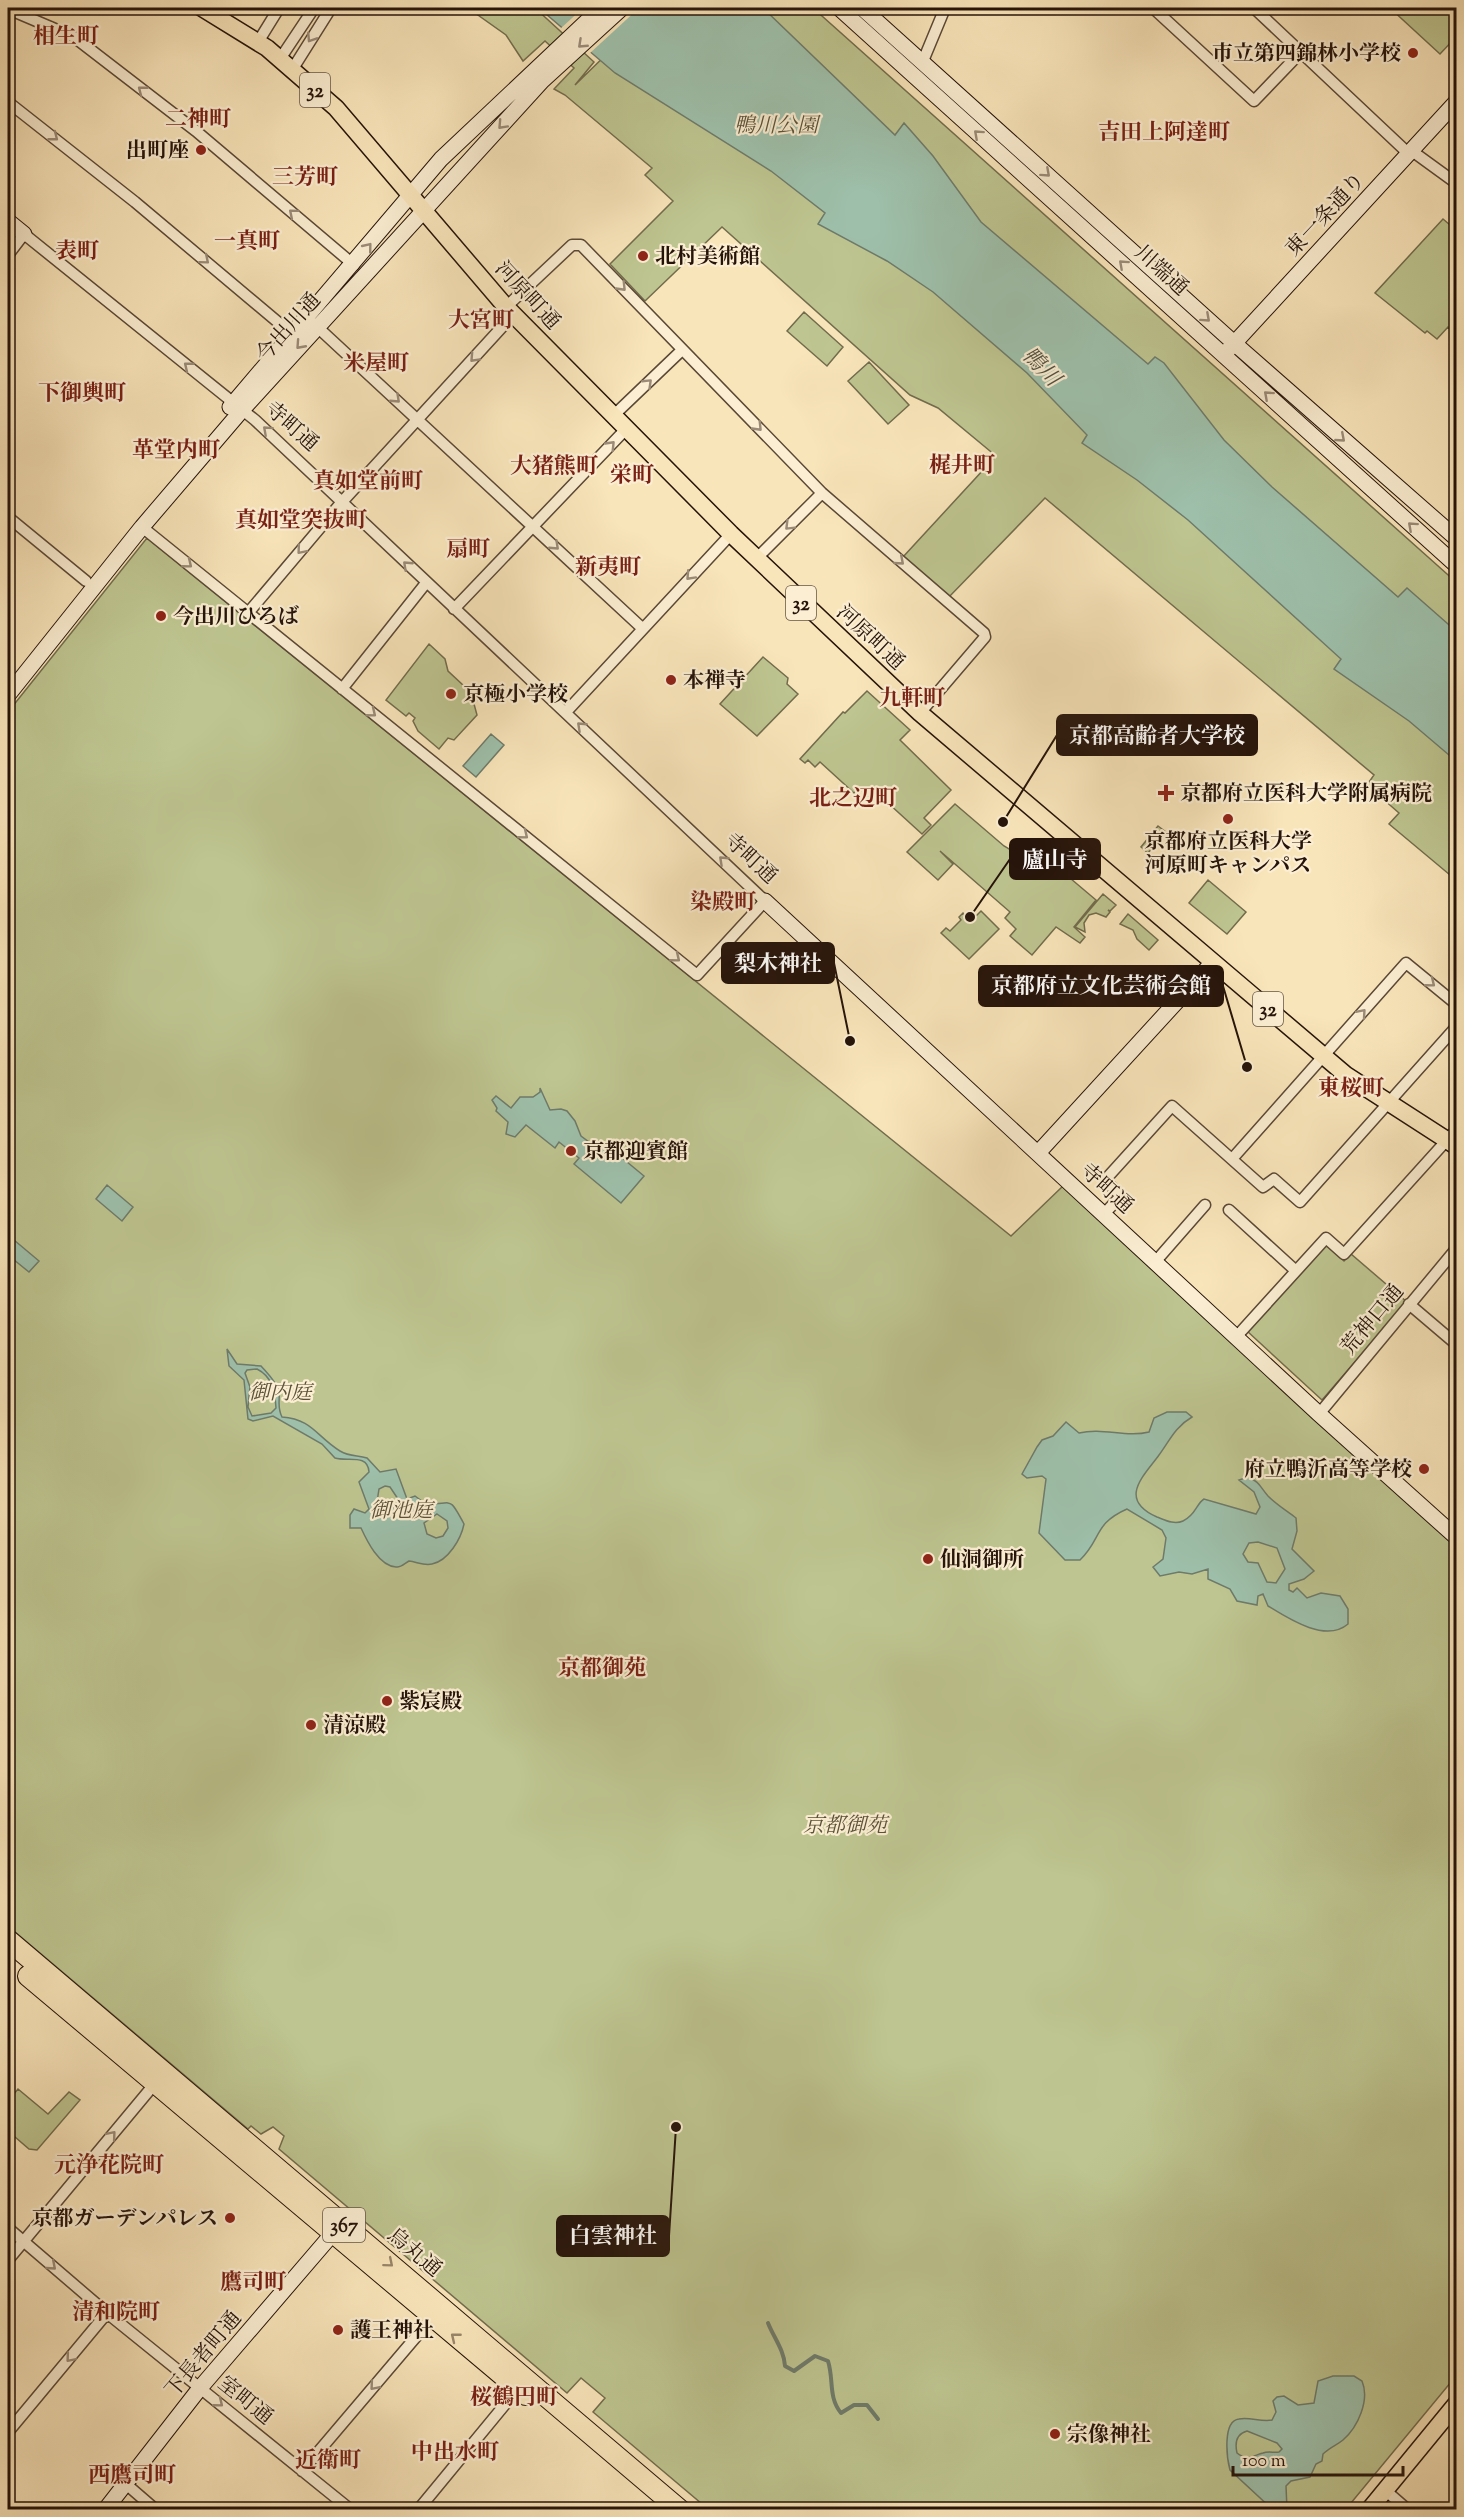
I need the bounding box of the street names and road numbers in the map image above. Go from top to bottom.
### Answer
road number: 32 [300,73,330,107]
street label: 東一条通り [1280,167,1373,264]
street label: 川端通 [1127,239,1194,304]
street label: 河原町通 [487,255,566,337]
street label: 今出川通 [250,287,329,370]
street label: 寺町通 [257,396,324,459]
road number: 32 [786,586,816,620]
street label: 河原町通 [829,599,911,678]
street label: 寺町通 [716,827,783,892]
road number: 32 [1253,992,1283,1026]
street label: 寺町通 [1072,1157,1139,1222]
street label: 荒神口通 [1335,1278,1412,1362]
road number: 367 [323,2208,365,2242]
street label: 烏丸通 [380,2222,447,2285]
street label: 下長者町通 [159,2305,250,2405]
street label: 室町通 [211,2370,279,2433]

